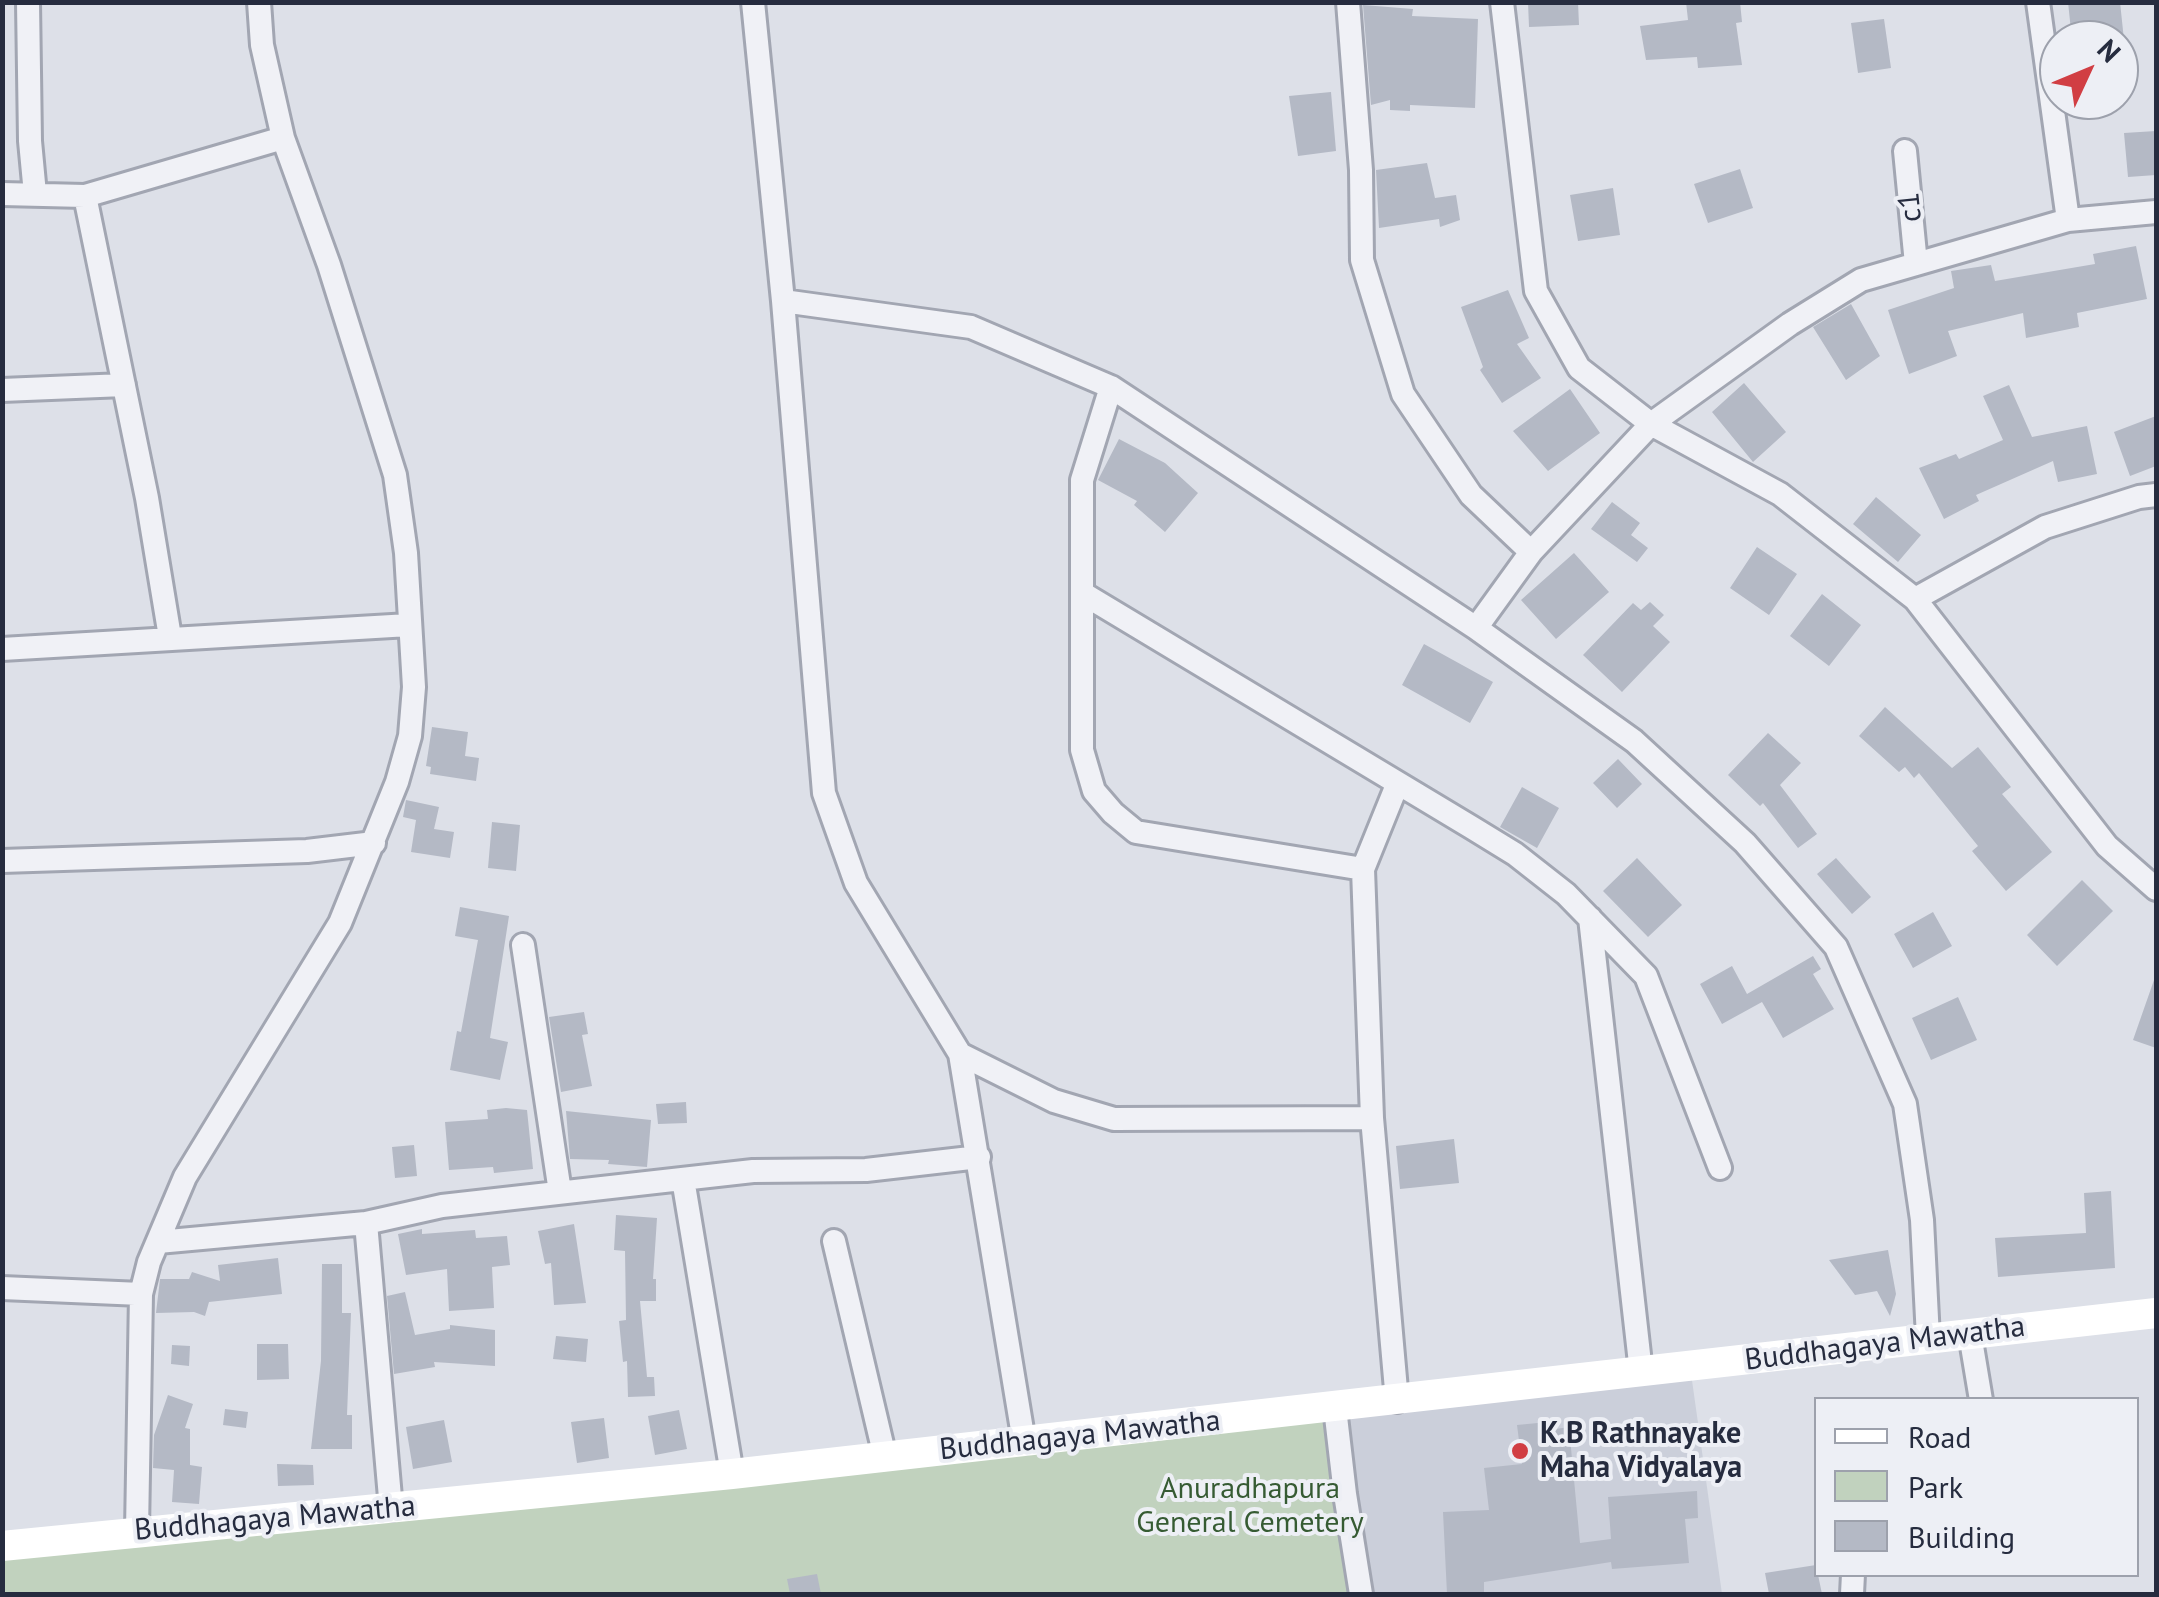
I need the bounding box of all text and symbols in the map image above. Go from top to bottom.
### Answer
north arrow [2039,20,2139,120]
text: N [2090,31,2129,70]
street label: c1 [1892,190,1930,224]
street label: Buddhagaya Mawatha [1743,1309,2027,1379]
legend [1814,1397,2139,1577]
street label: Buddhagaya Mawatha [938,1403,1222,1469]
place label: K.B Rathnayake Maha Vidyalaya [1540,1416,1742,1486]
text: Road [1908,1417,1972,1456]
marker: K.B Rathnayake Maha Vidyalaya [1509,1440,1531,1462]
text: Park [1908,1467,1963,1506]
park label: Anuradhapura General Cemetery [1136,1471,1364,1542]
street label: Buddhagaya Mawatha [133,1489,417,1549]
text: Building [1908,1517,2015,1556]

